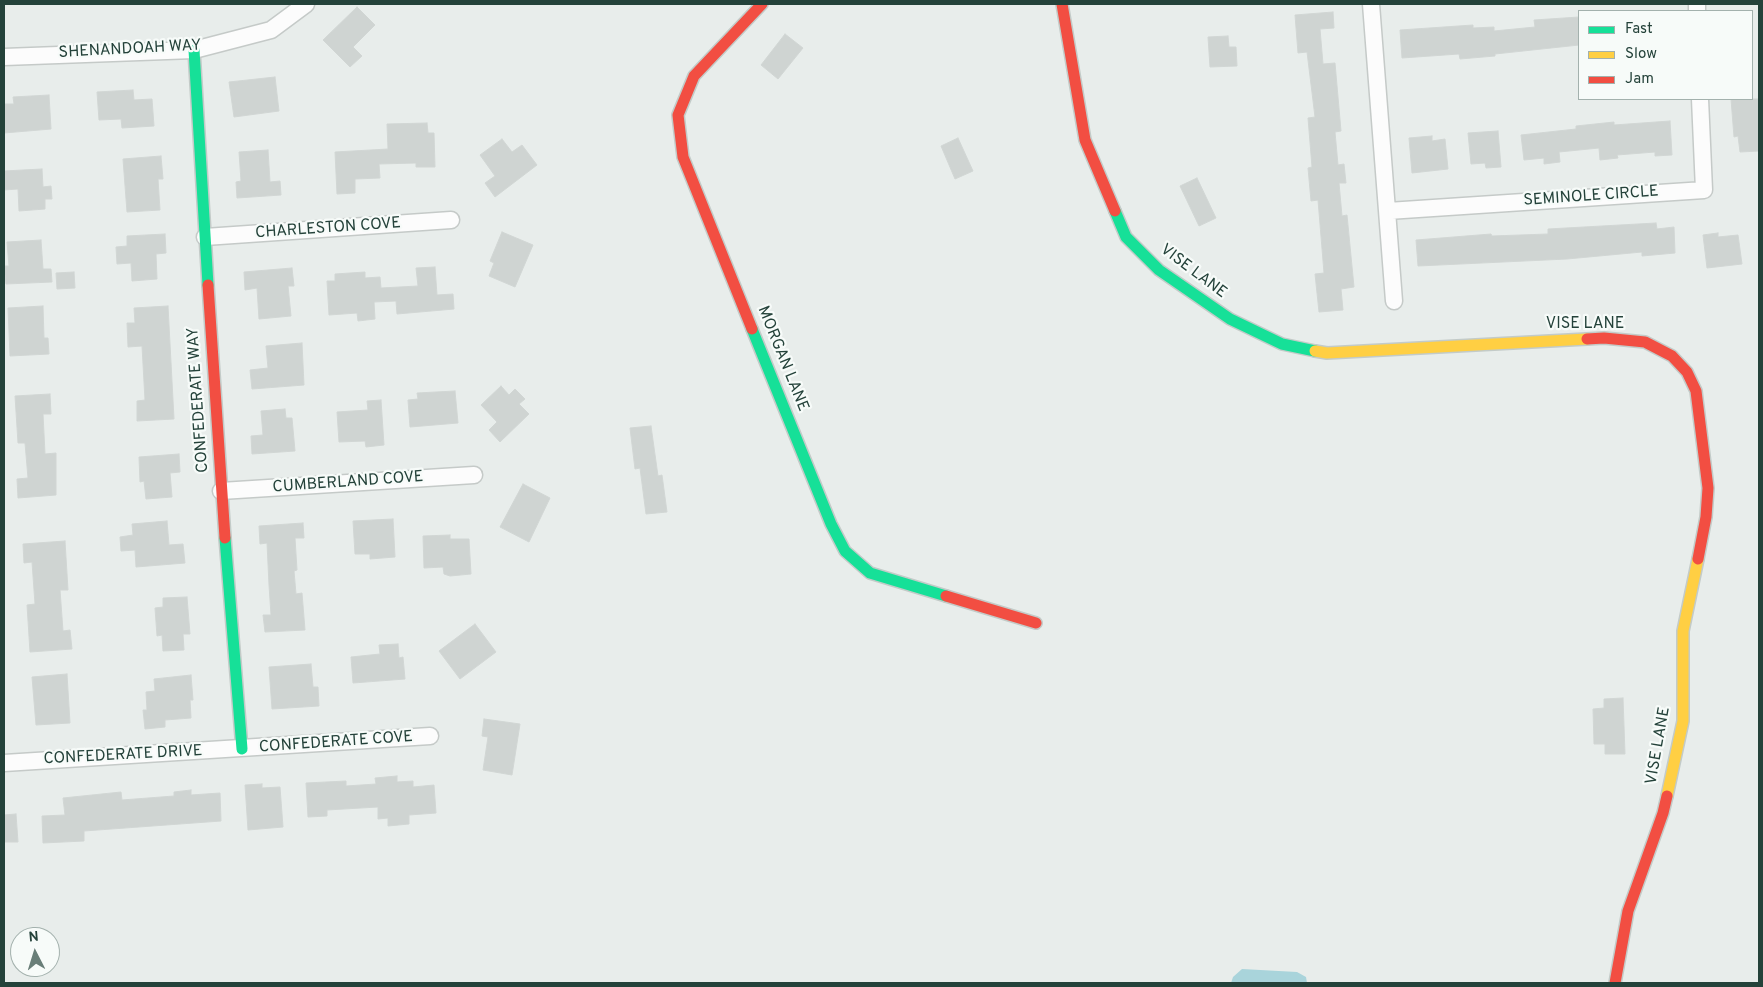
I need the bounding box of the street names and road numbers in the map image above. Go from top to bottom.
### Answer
street label: SHENANDOAH WAY [58,37,202,63]
street label: SEMINOLE CIRCLE [1523,183,1659,211]
street label: CHARLESTON COVE [255,214,401,244]
street label: VISE LANE [1156,241,1230,303]
street label: MORGAN LANE [752,304,812,414]
street label: VISE LANE [1546,315,1624,335]
street label: CONFEDERATE WAY [184,327,214,473]
street label: CUMBERLAND COVE [272,468,424,498]
street label: VISE LANE [1643,706,1675,786]
street label: CONFEDERATE COVE [258,728,414,758]
street label: CONFEDERATE DRIVE [43,742,203,770]

